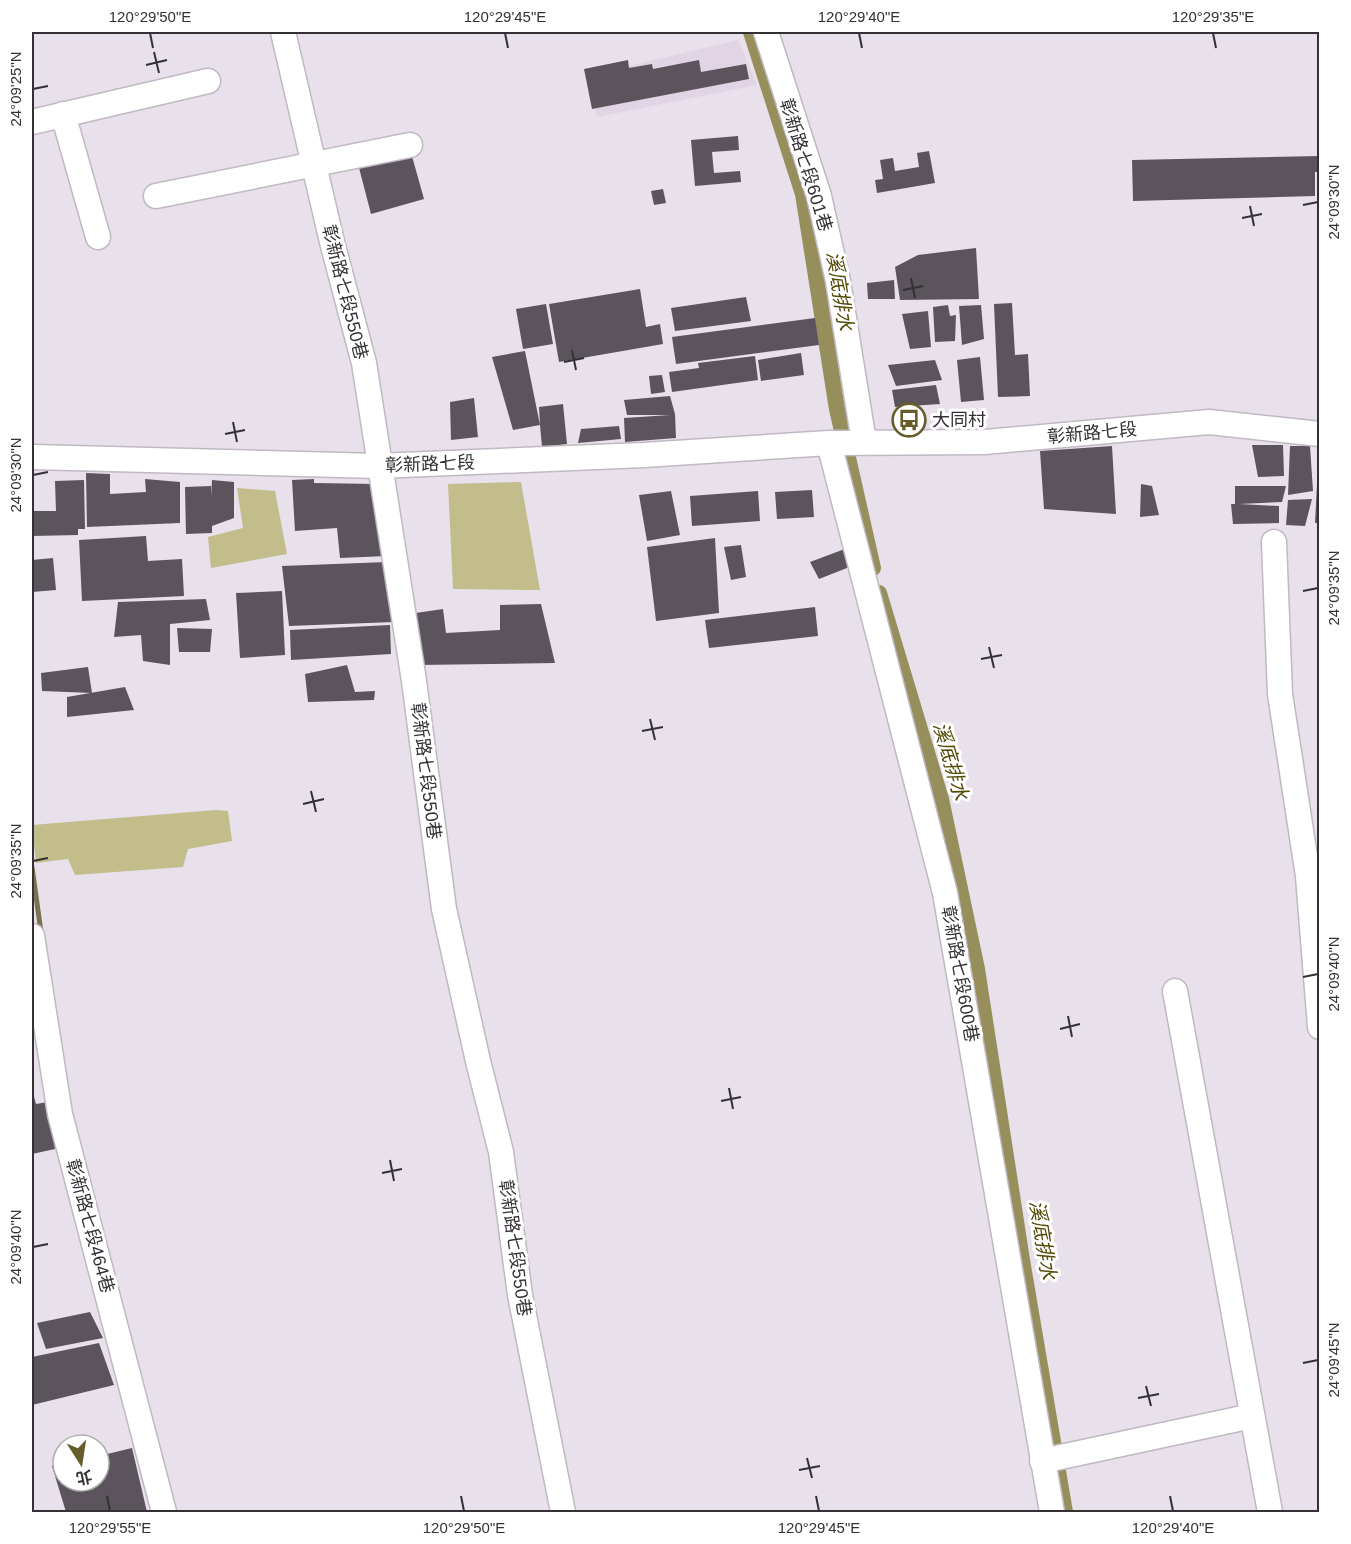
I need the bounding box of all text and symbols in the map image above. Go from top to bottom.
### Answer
text: 120°29'50"E [109,8,191,25]
text: 120°29'45"E [464,8,546,25]
text: 120°29'40"E [818,8,900,25]
text: 120°29'35"E [1172,8,1254,25]
text: 24°09'25"N [7,51,24,127]
street label: 彰新路七段601巷 [776,96,836,234]
text: 24°09'30"N [1325,164,1342,240]
street label: 彰新路七段550巷 [319,223,371,361]
water label: 溪底排水 [823,250,857,333]
bus stop icon: 大同村 [891,402,927,438]
place label: 大同村 [932,410,986,430]
street label: 彰新路七段 [1046,419,1138,447]
text: 24°09'30"N [7,437,24,513]
street label: 彰新路七段 [385,452,475,476]
text: 24°09'35"N [1325,550,1342,626]
street label: 彰新路七段550巷 [408,701,444,841]
water label: 溪底排水 [929,720,973,803]
text: 24°09'35"N [7,823,24,899]
street label: 彰新路七段600巷 [938,904,982,1044]
text: 24°09'40"N [1325,936,1342,1012]
street label: 彰新路七段464巷 [62,1157,118,1295]
street label: 彰新路七段550巷 [495,1178,535,1318]
water label: 溪底排水 [1026,1199,1060,1282]
text: 24°09'40"N [7,1209,24,1285]
text: 24°09'45"N [1325,1322,1342,1398]
north arrow [51,1433,111,1493]
text: 北 [74,1467,94,1487]
text: 120°29'55"E [69,1519,151,1536]
text: 120°29'50"E [423,1519,505,1536]
text: 120°29'45"E [778,1519,860,1536]
text: 120°29'40"E [1132,1519,1214,1536]

